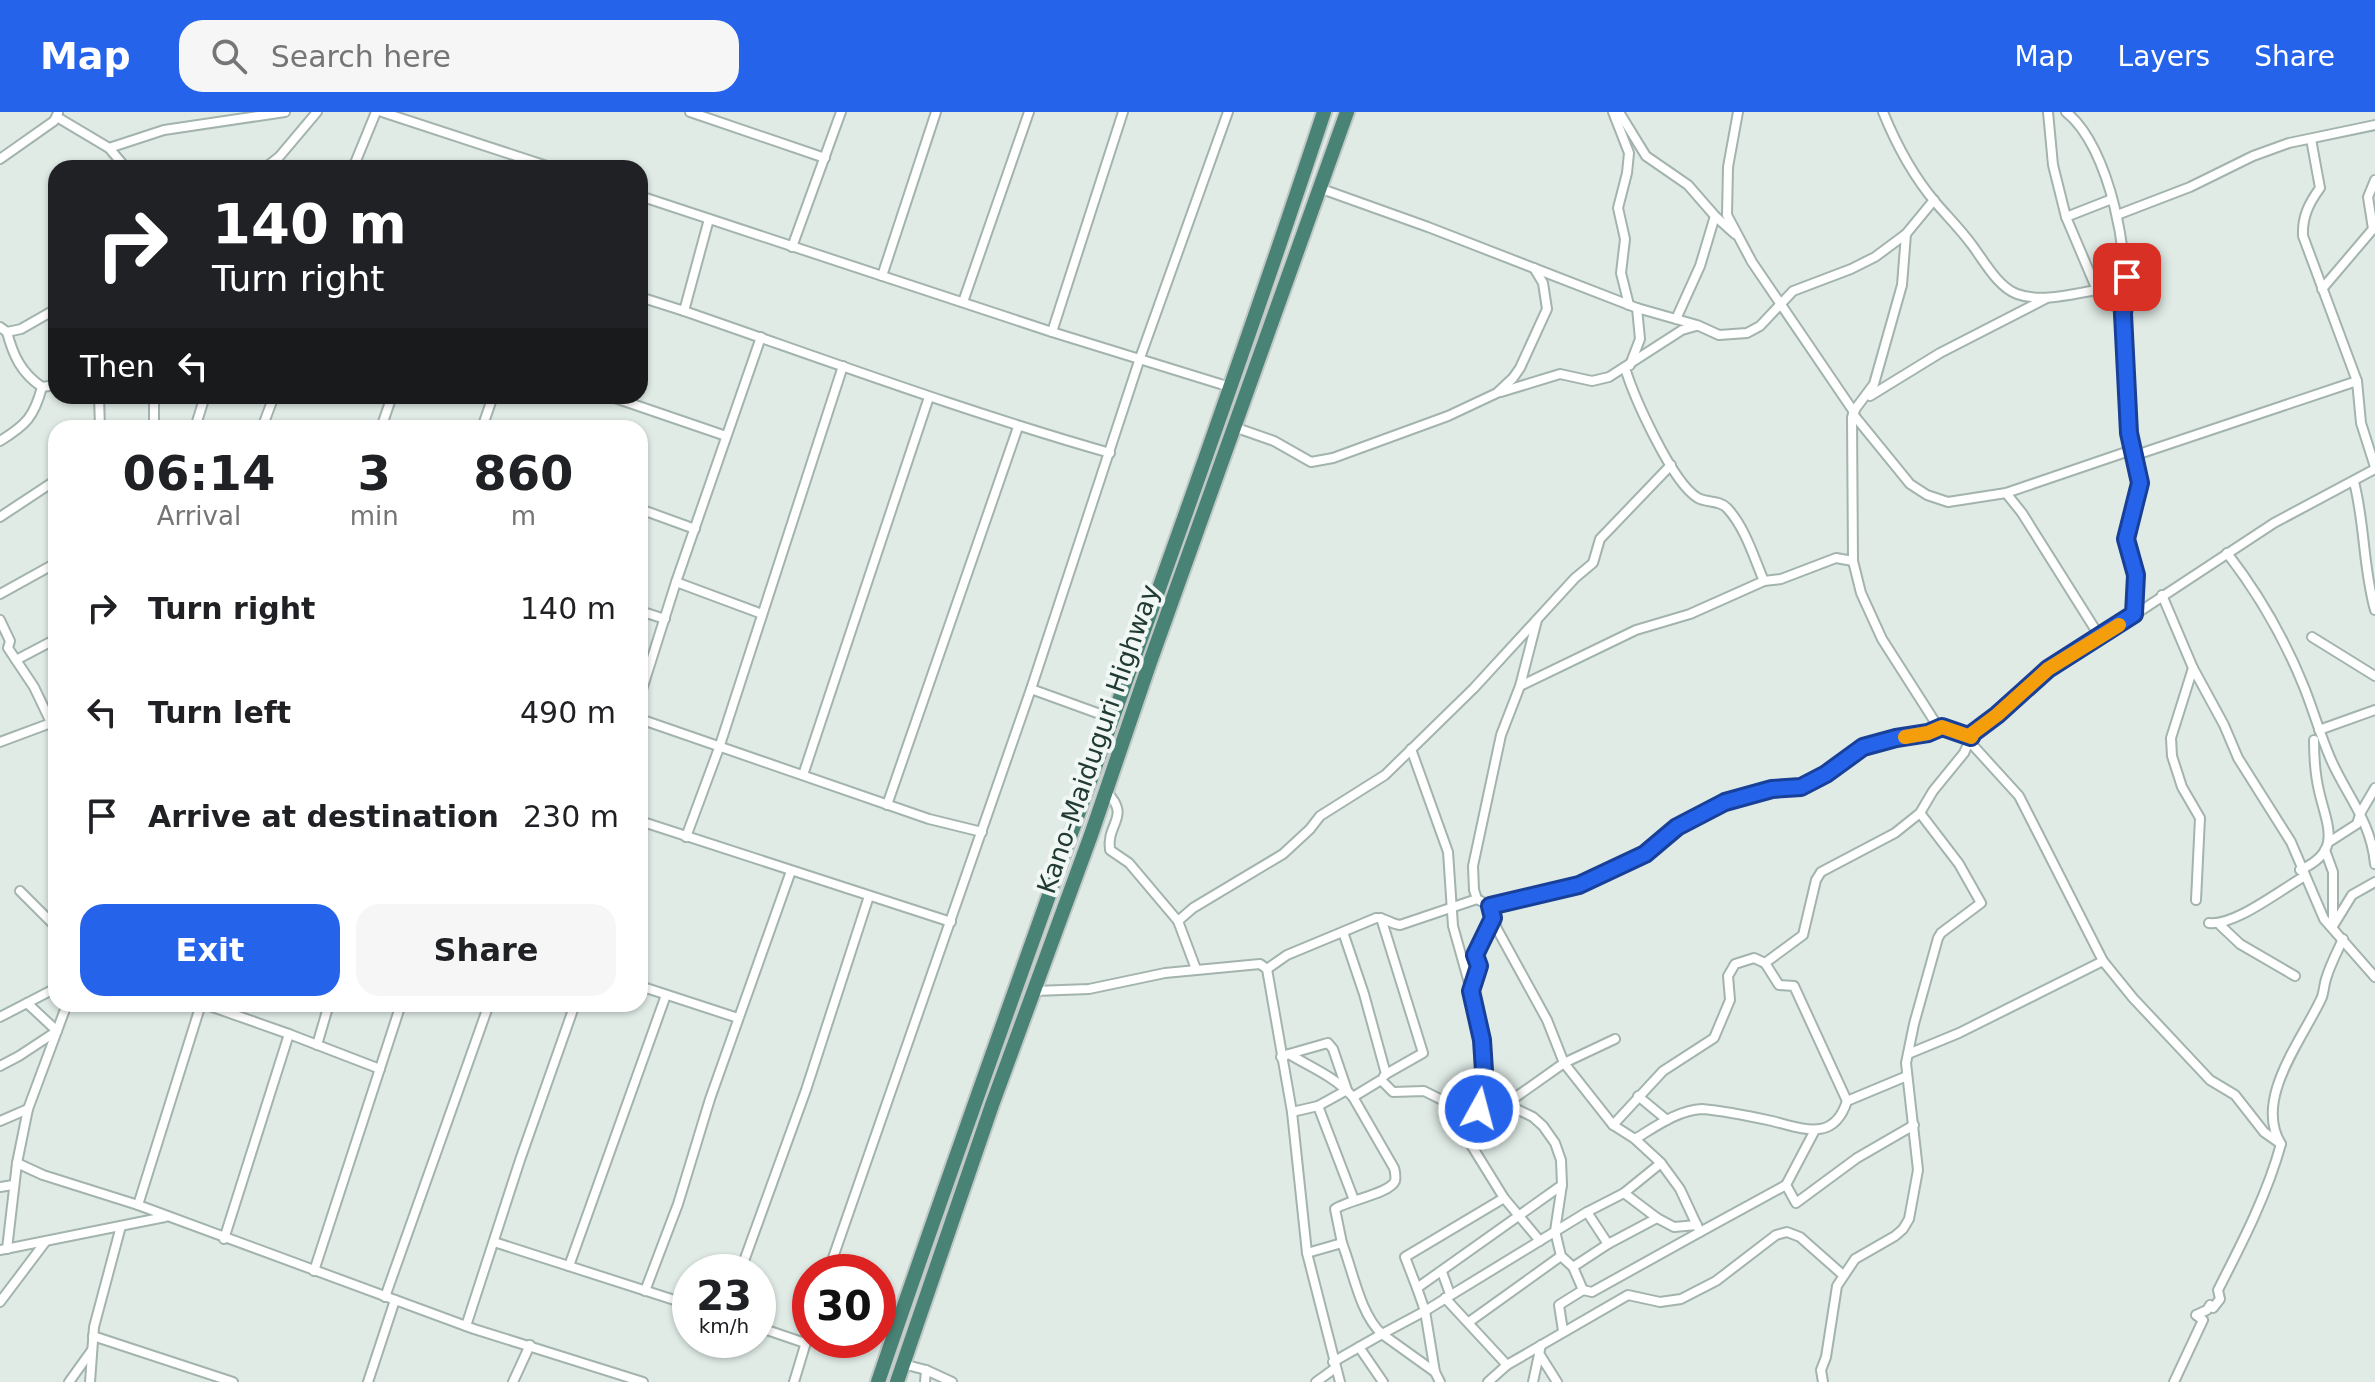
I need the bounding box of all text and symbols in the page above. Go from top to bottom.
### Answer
search box [179,20,739,92]
text: Map [40,34,131,78]
icon: search [207,34,251,78]
text: Search here [271,39,451,74]
text: Map [2014,40,2074,73]
text: Layers [2118,40,2210,73]
text: Share [2254,40,2335,73]
text: 140 m [212,191,407,256]
icon: right [80,192,184,296]
pin [2093,243,2161,311]
icon: arrive [2105,255,2149,299]
text: Turn right [212,258,384,299]
icon: left [171,344,215,388]
text: Then [80,349,155,384]
text: 06:14 [122,445,275,501]
text: 3 [358,445,391,501]
text: 860 [473,445,573,501]
text: Arrival [157,501,241,531]
text: min [350,501,399,531]
text: m [511,501,536,531]
street label: Kano-Maiduguri Highway [1031,581,1165,897]
icon: right [80,586,124,630]
text: Turn right [148,591,315,626]
text: 140 m [520,591,616,626]
icon: left [80,690,124,734]
text: Turn left [148,695,291,730]
text: 490 m [520,695,616,730]
icon: arrive [80,794,124,838]
text: Arrive at destination [148,799,499,834]
text: 230 m [523,799,619,834]
button: Exit [80,904,340,996]
button: Share [356,904,616,996]
position arrow [1437,1067,1521,1151]
speed limit sign: 30 [792,1254,896,1358]
text: 23 [696,1273,752,1319]
text: km/h [699,1314,749,1338]

